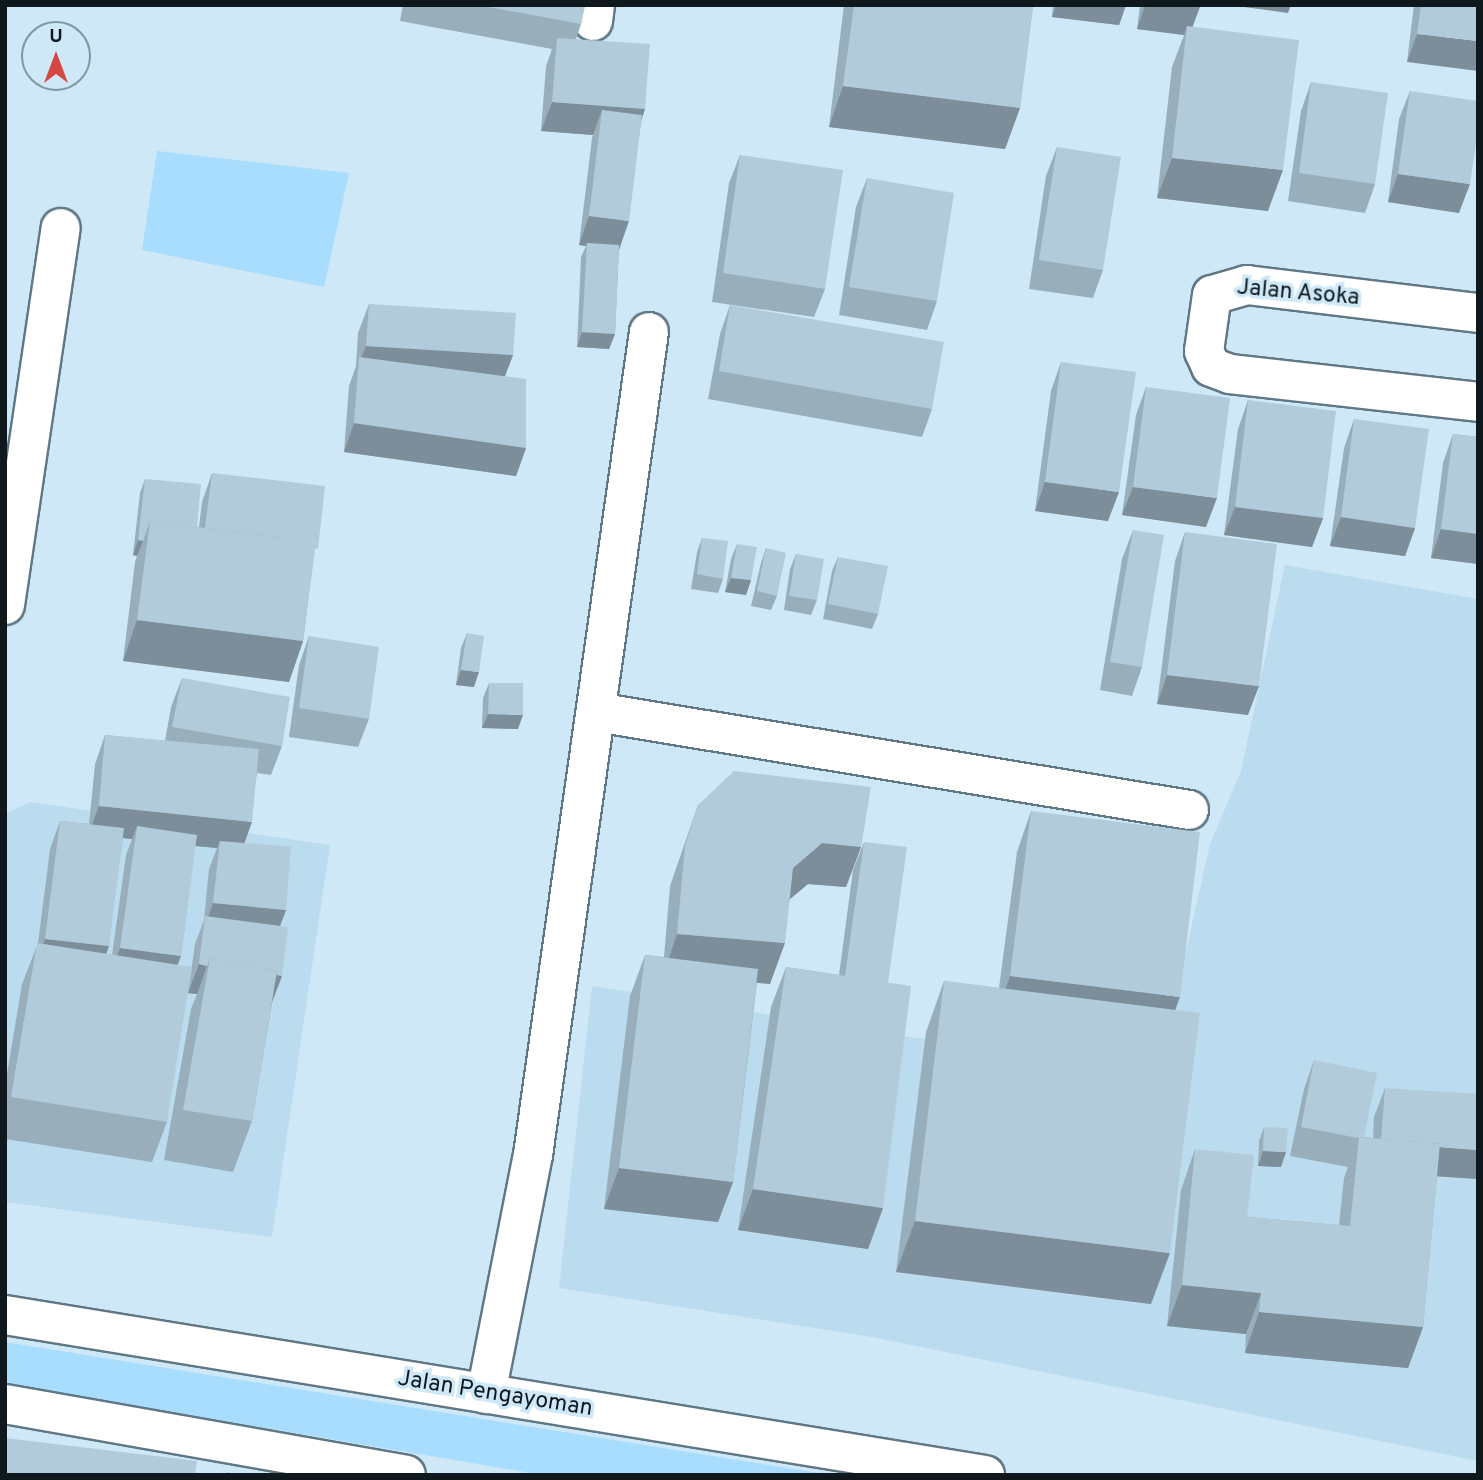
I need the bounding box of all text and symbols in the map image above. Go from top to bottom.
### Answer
north arrow [21,21,91,91]
text: U [49,25,63,49]
street label: Jalan Asoka [1235,275,1361,313]
street label: Jalan Pengayoman [396,1366,594,1424]

